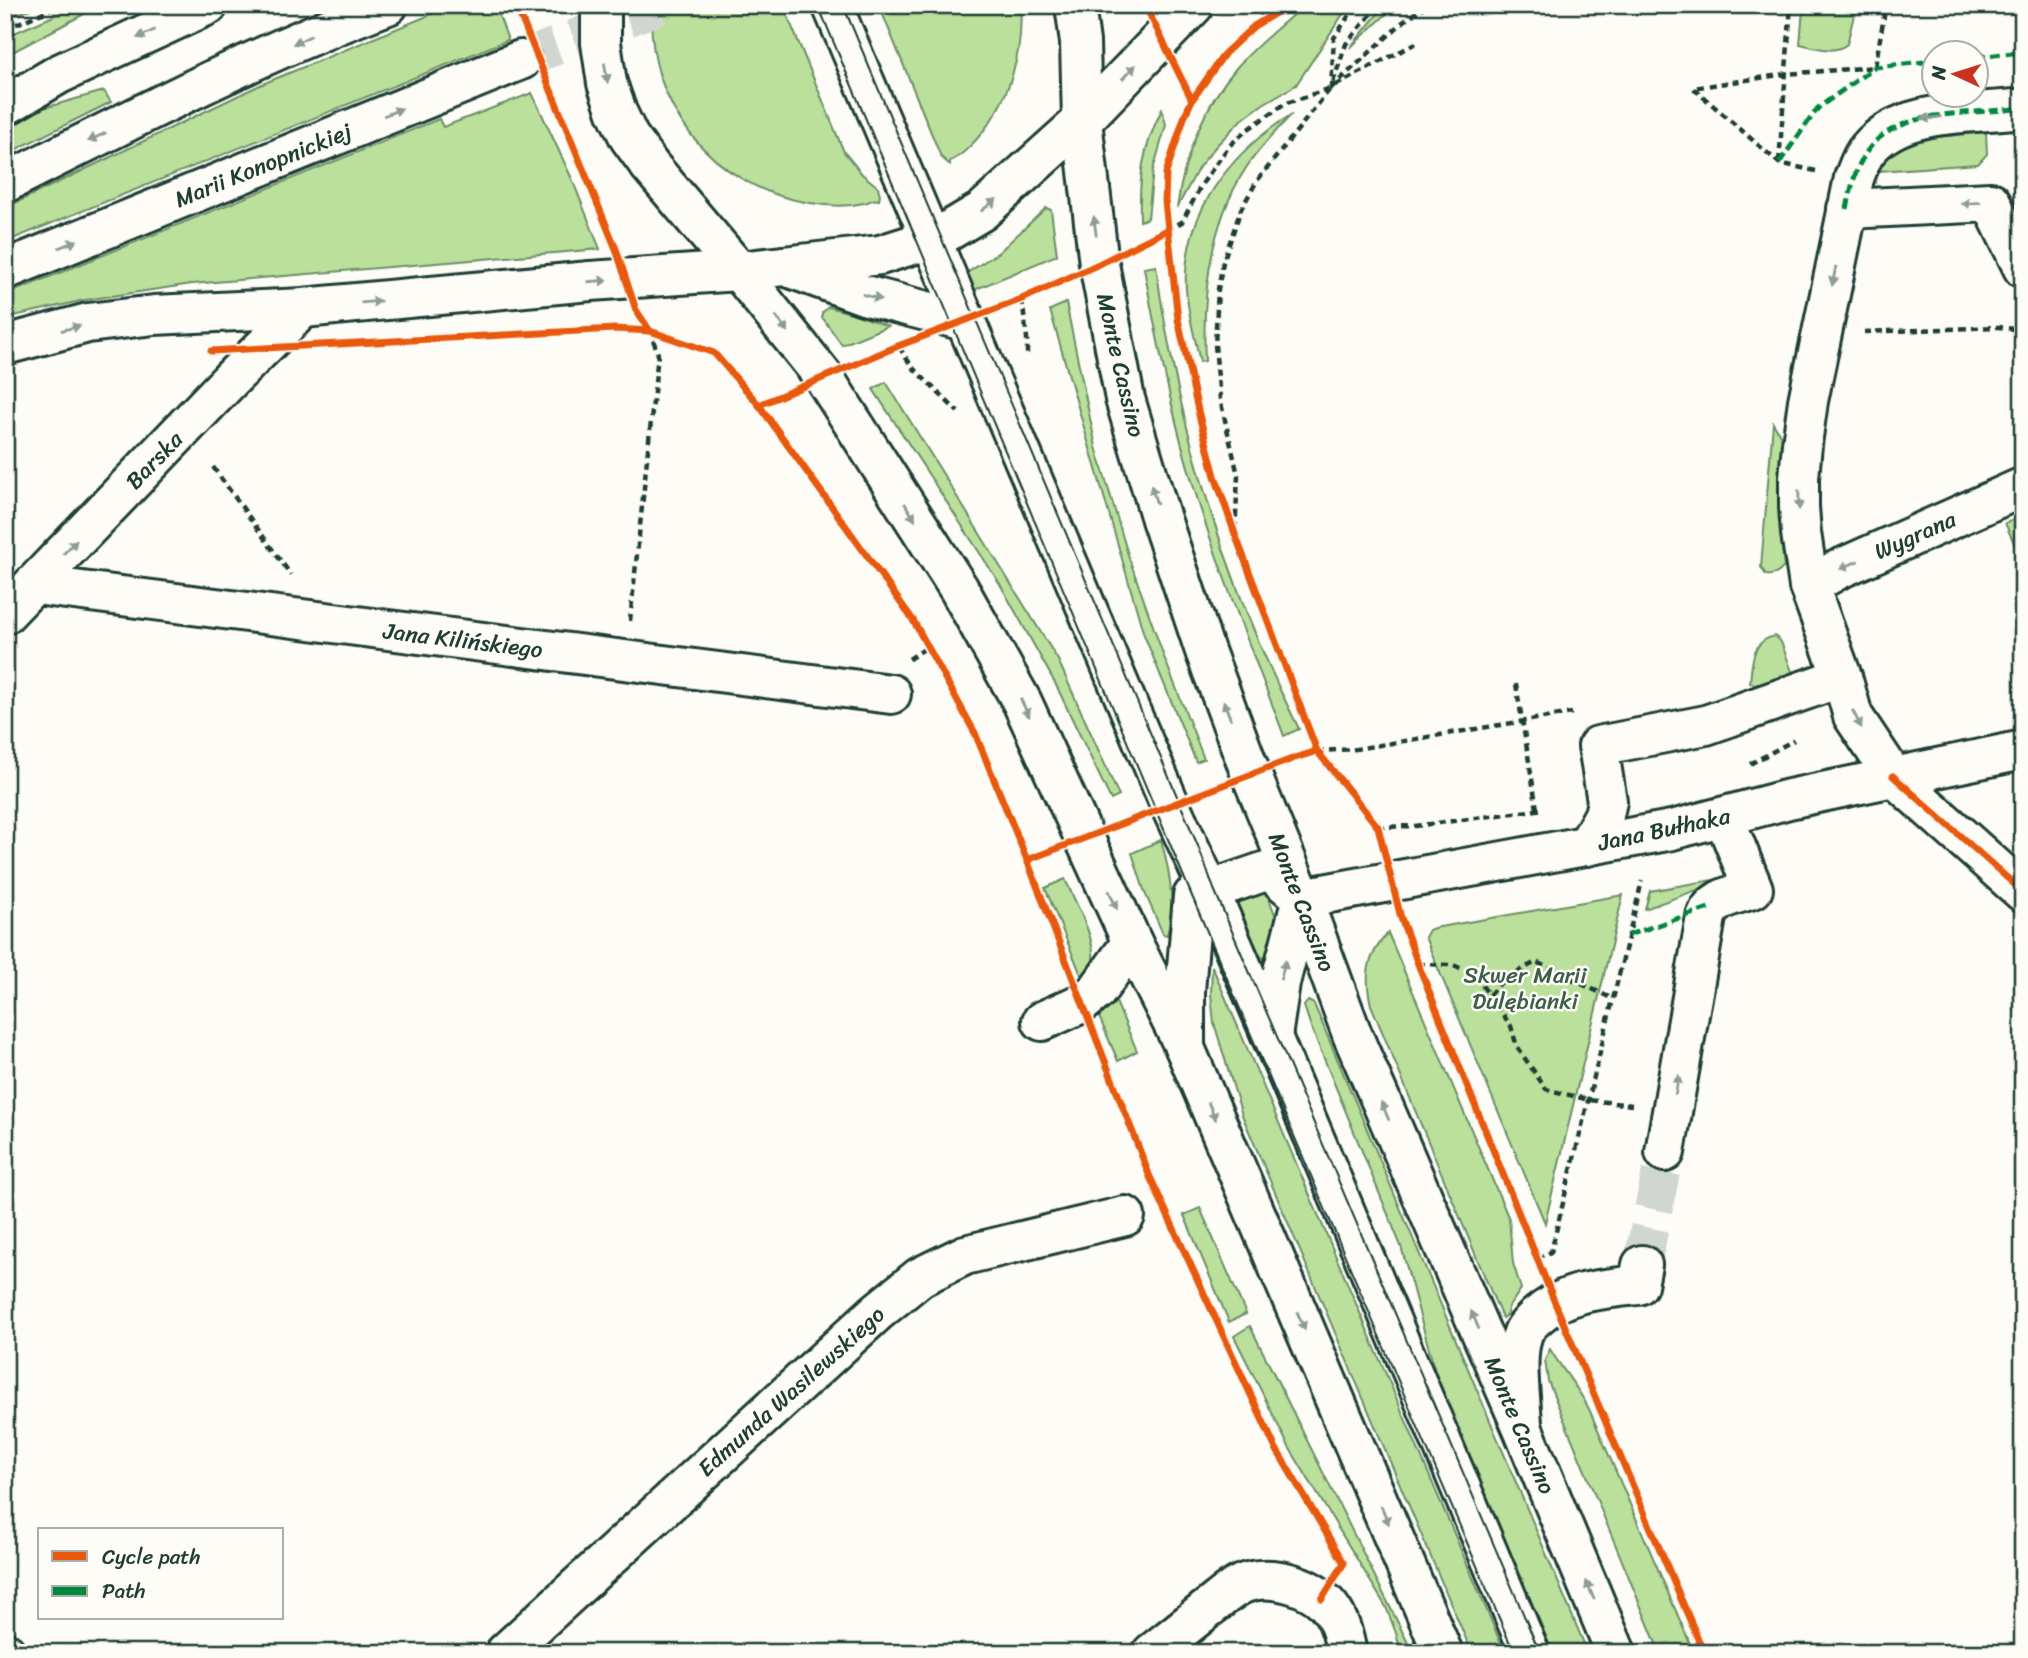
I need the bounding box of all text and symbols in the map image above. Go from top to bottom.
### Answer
one-way arrow [136,28,156,40]
one-way arrow [292,34,312,45]
north arrow [1920,38,1990,108]
one-way arrow [601,62,612,84]
one-way arrow [1121,64,1137,81]
text: N [1922,64,1956,82]
one-way arrow [382,107,403,118]
street label: Marii Konopnickiej [168,111,359,220]
one-way arrow [1919,112,1941,123]
one-way arrow [87,132,107,143]
one-way arrow [1960,197,1982,208]
one-way arrow [980,199,998,213]
one-way arrow [1089,214,1100,236]
one-way arrow [58,238,79,249]
one-way arrow [1828,265,1839,287]
one-way arrow [587,275,609,286]
street label: Monte Cassino [1084,289,1157,442]
one-way arrow [861,292,883,303]
one-way arrow [360,296,382,307]
one-way arrow [774,315,789,333]
one-way arrow [61,322,82,332]
street label: Barska [115,421,194,500]
one-way arrow [1149,484,1159,505]
one-way arrow [1793,490,1805,512]
street label: Wygrana [1867,499,1963,572]
one-way arrow [904,502,917,521]
one-way arrow [62,539,79,556]
one-way arrow [1839,559,1859,571]
street label: Jana Kilińskiego [380,610,545,671]
one-way arrow [1020,698,1031,718]
one-way arrow [1221,700,1232,721]
one-way arrow [1851,709,1862,729]
street label: Jana Bułhaka [1593,795,1734,864]
street label: Monte Cassino [1256,826,1347,978]
one-way arrow [1107,890,1119,910]
park label: Skwer Marii Dulębianki [1463,955,1587,1022]
one-way arrow [1279,959,1289,980]
one-way arrow [1672,1074,1683,1096]
one-way arrow [1207,1101,1218,1122]
one-way arrow [1379,1101,1391,1121]
street label: Edmunda Wasilewskiego [688,1295,895,1487]
one-way arrow [1470,1309,1481,1330]
one-way arrow [1296,1310,1307,1331]
street label: Monte Cassino [1472,1350,1567,1501]
one-way arrow [1379,1505,1390,1526]
legend [38,1528,284,1620]
text: Cycle path [102,1538,201,1576]
text: Path [102,1572,145,1610]
one-way arrow [1584,1579,1595,1600]

